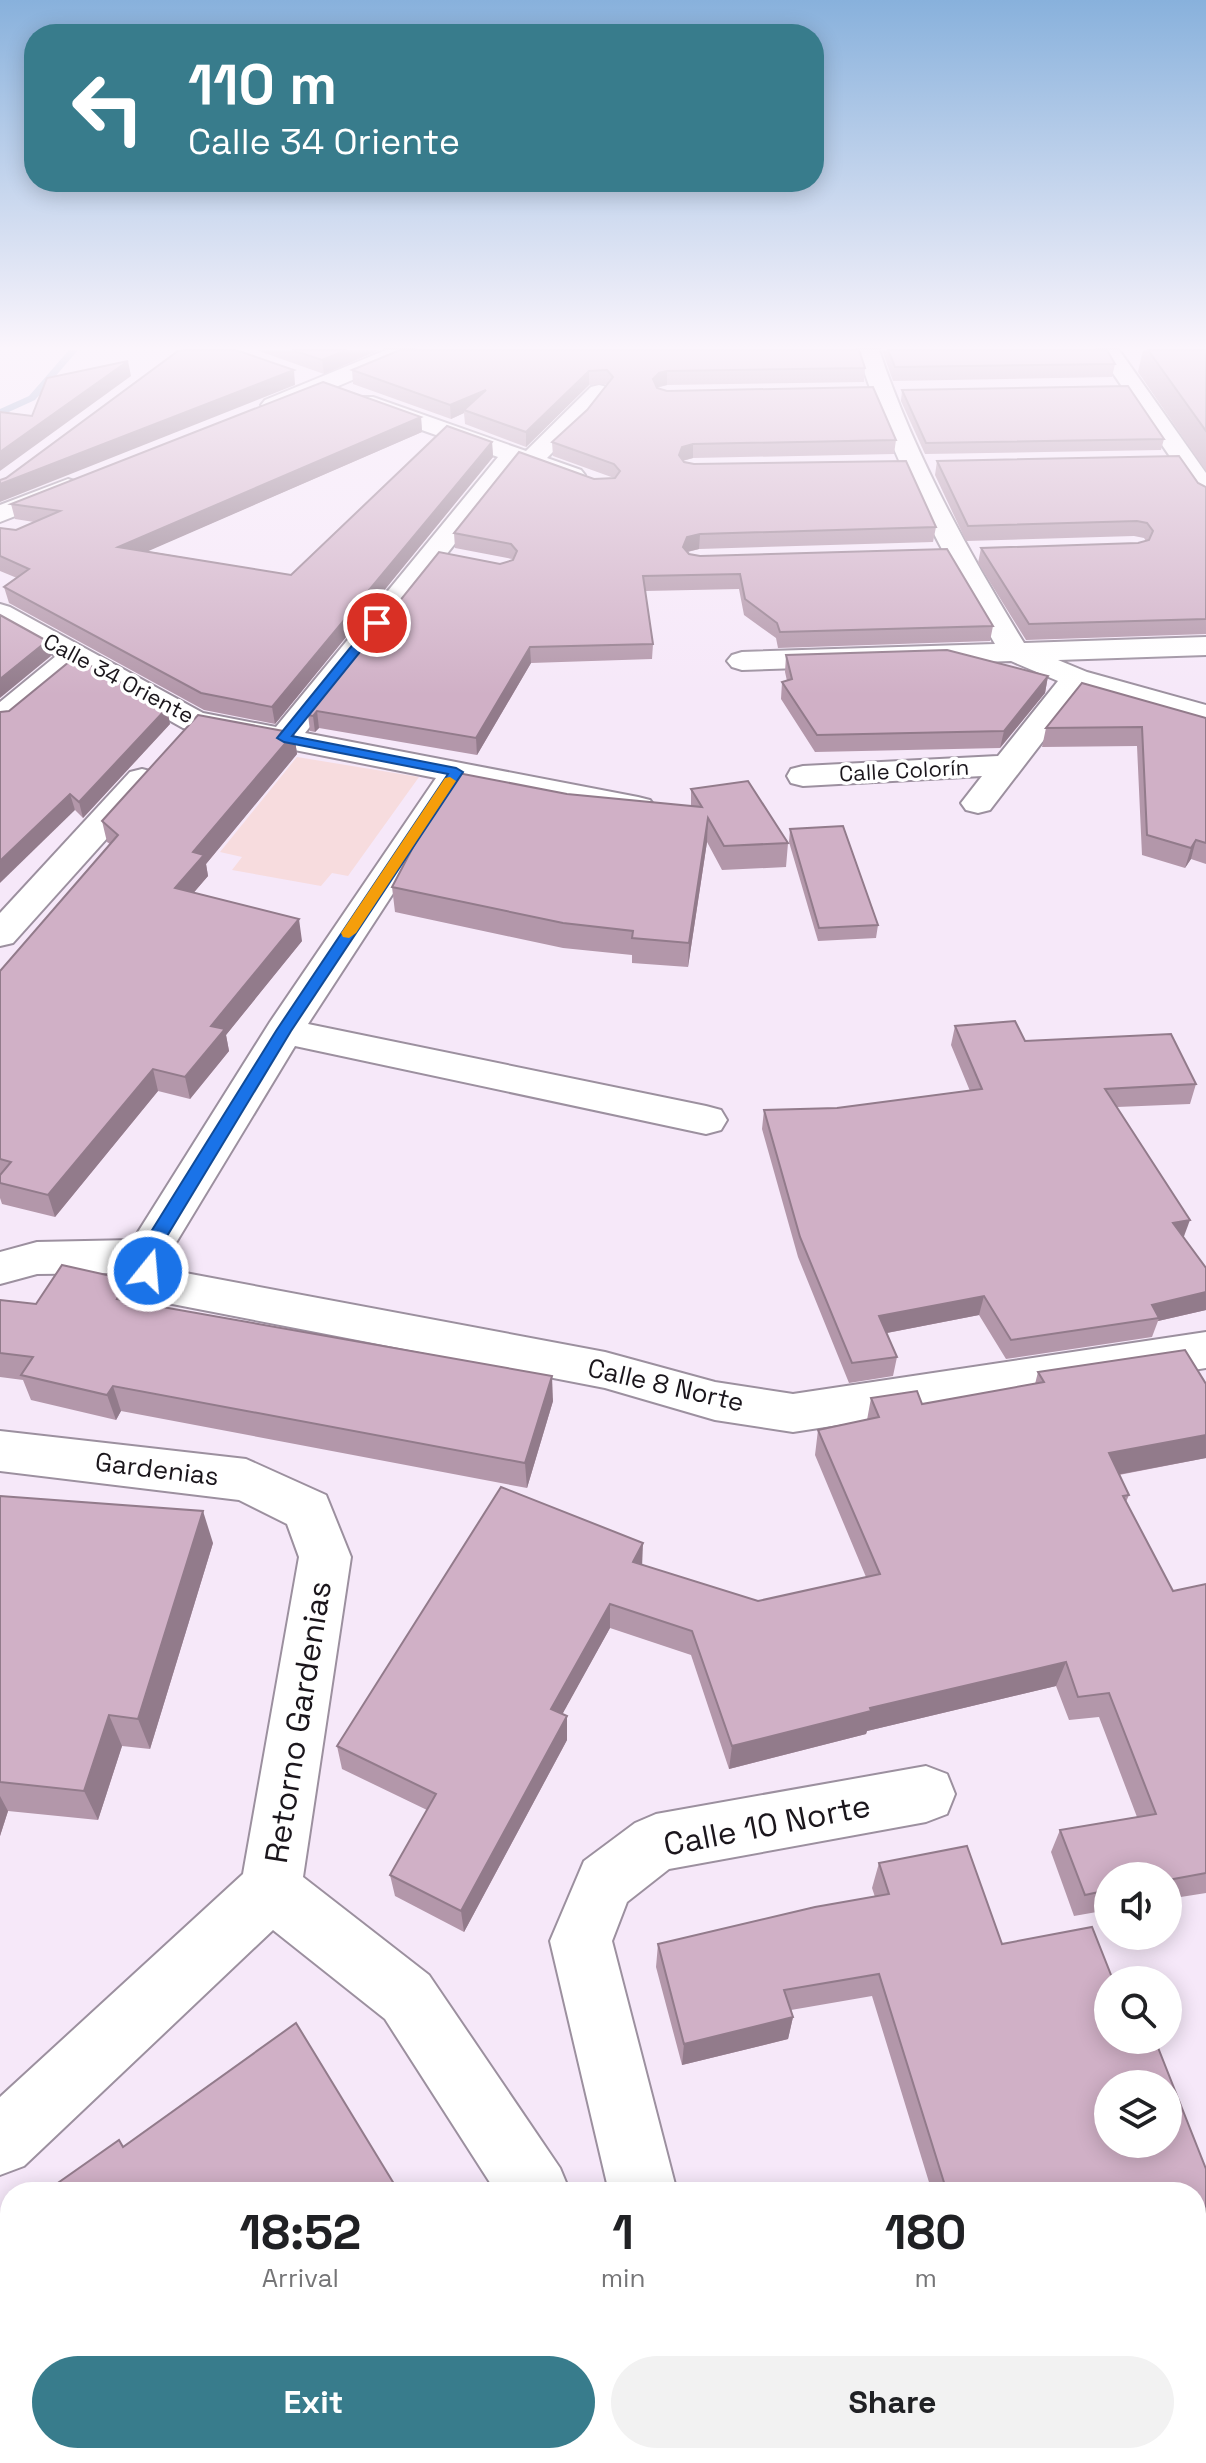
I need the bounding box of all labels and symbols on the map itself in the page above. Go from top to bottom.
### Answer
pin [343,589,411,657]
street label: Calle 34 Oriente [39,627,199,729]
street label: Calle Colorín [838,753,970,787]
position arrow [106,1229,190,1313]
street label: Calle 8 Norte [585,1351,747,1419]
street label: Gardenias [93,1445,221,1493]
street label: Retorno Gardenias [256,1578,340,1866]
street label: Calle 10 Norte [660,1785,874,1865]

